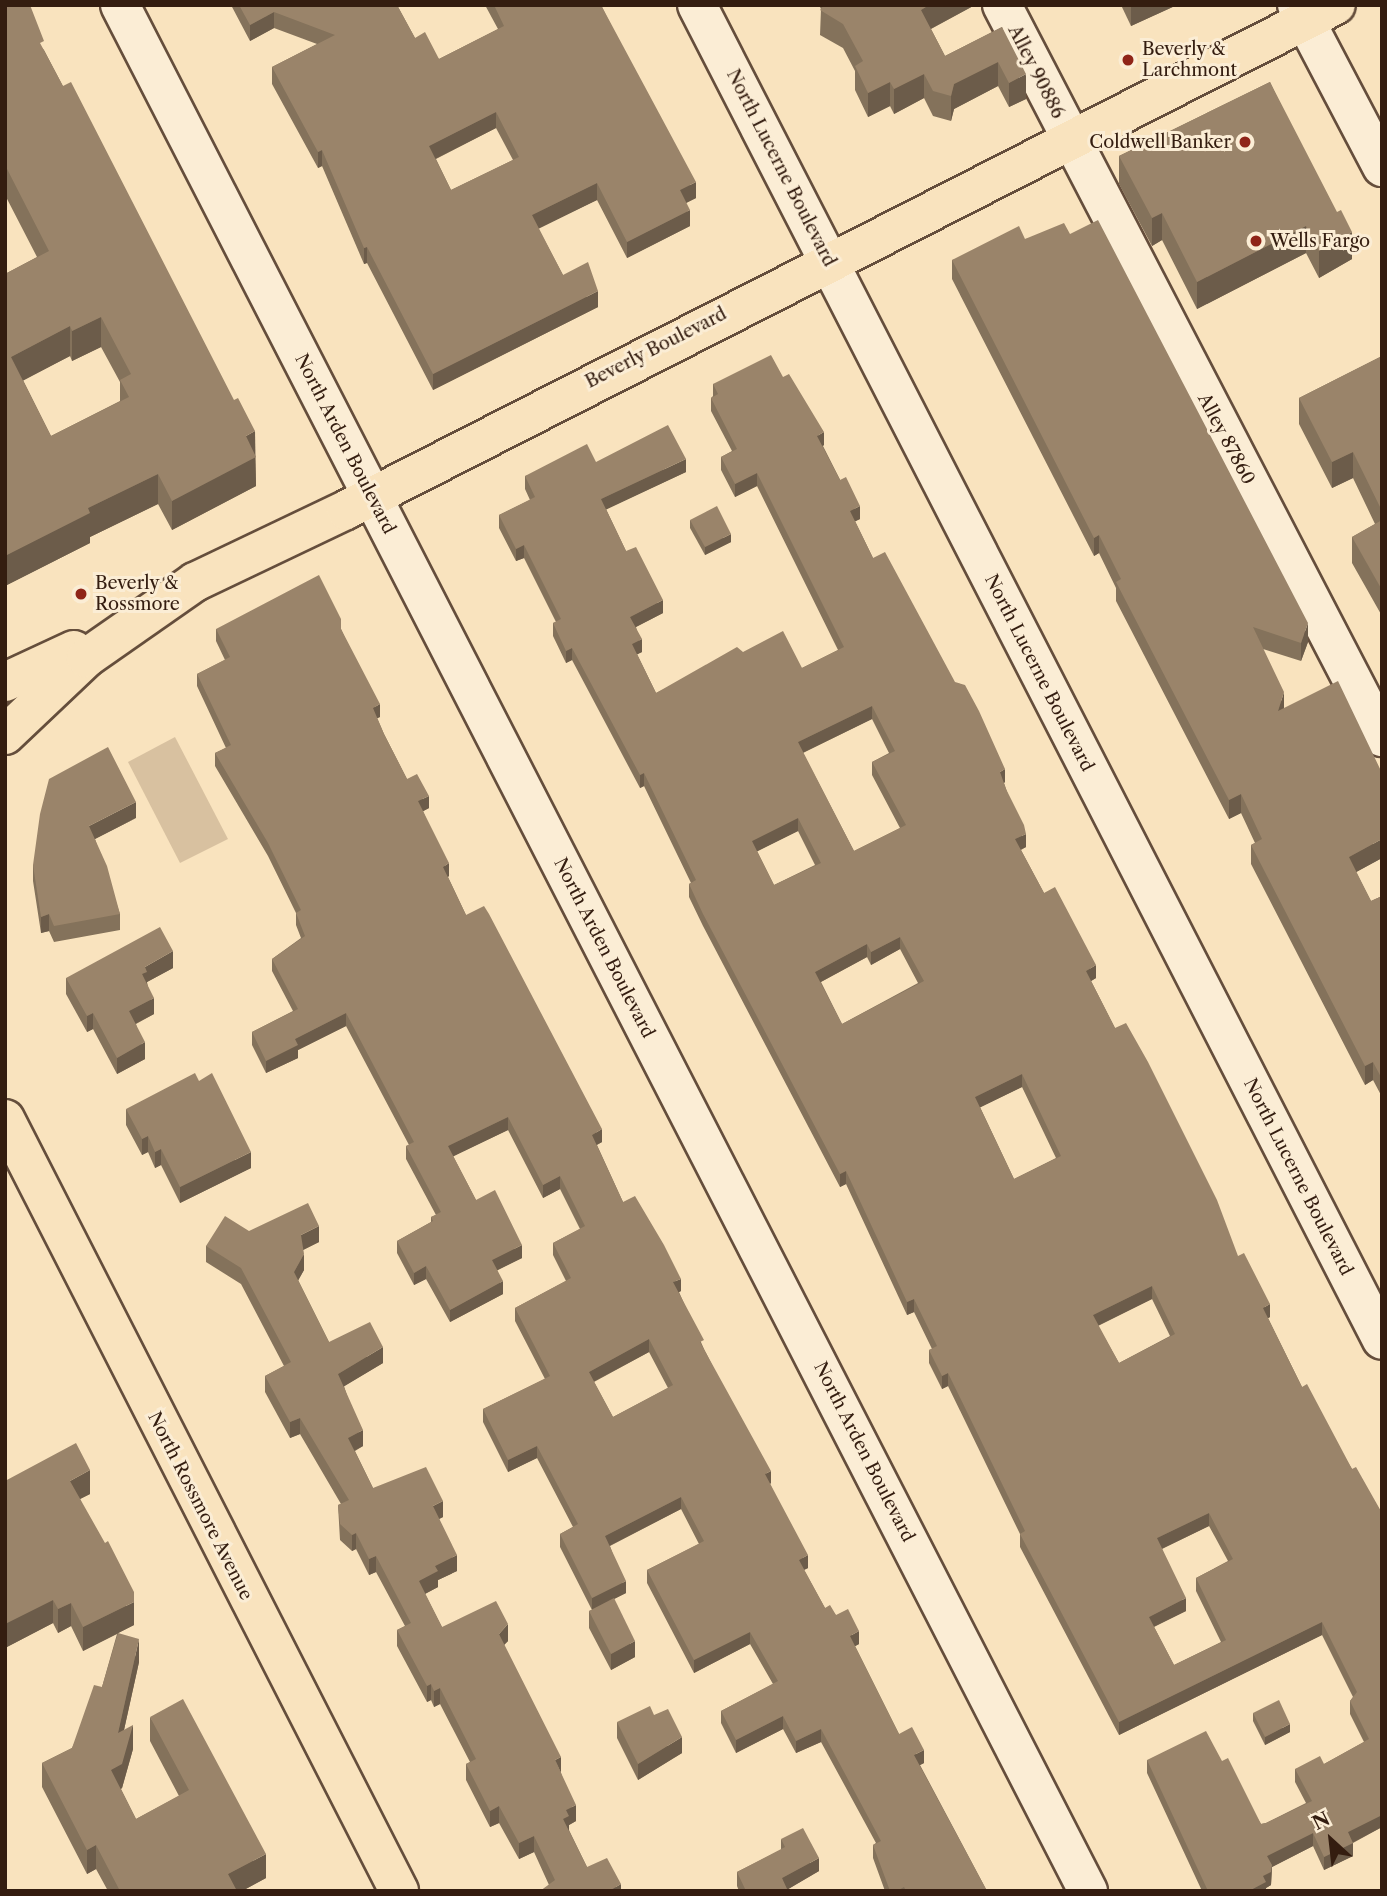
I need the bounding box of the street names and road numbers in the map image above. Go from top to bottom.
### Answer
street label: Alley 90886 [1003,21,1069,123]
street label: North Lucerne Boulevard [722,66,840,270]
street label: Beverly Boulevard [582,303,730,393]
street label: North Arden Boulevard [290,350,400,538]
street label: Alley 87860 [1193,389,1259,489]
street label: North Lucerne Boulevard [980,571,1098,775]
street label: North Arden Boulevard [549,854,659,1042]
street label: North Lucerne Boulevard [1239,1075,1357,1279]
street label: North Arden Boulevard [809,1358,919,1546]
street label: North Rossmore Avenue [143,1408,257,1604]

